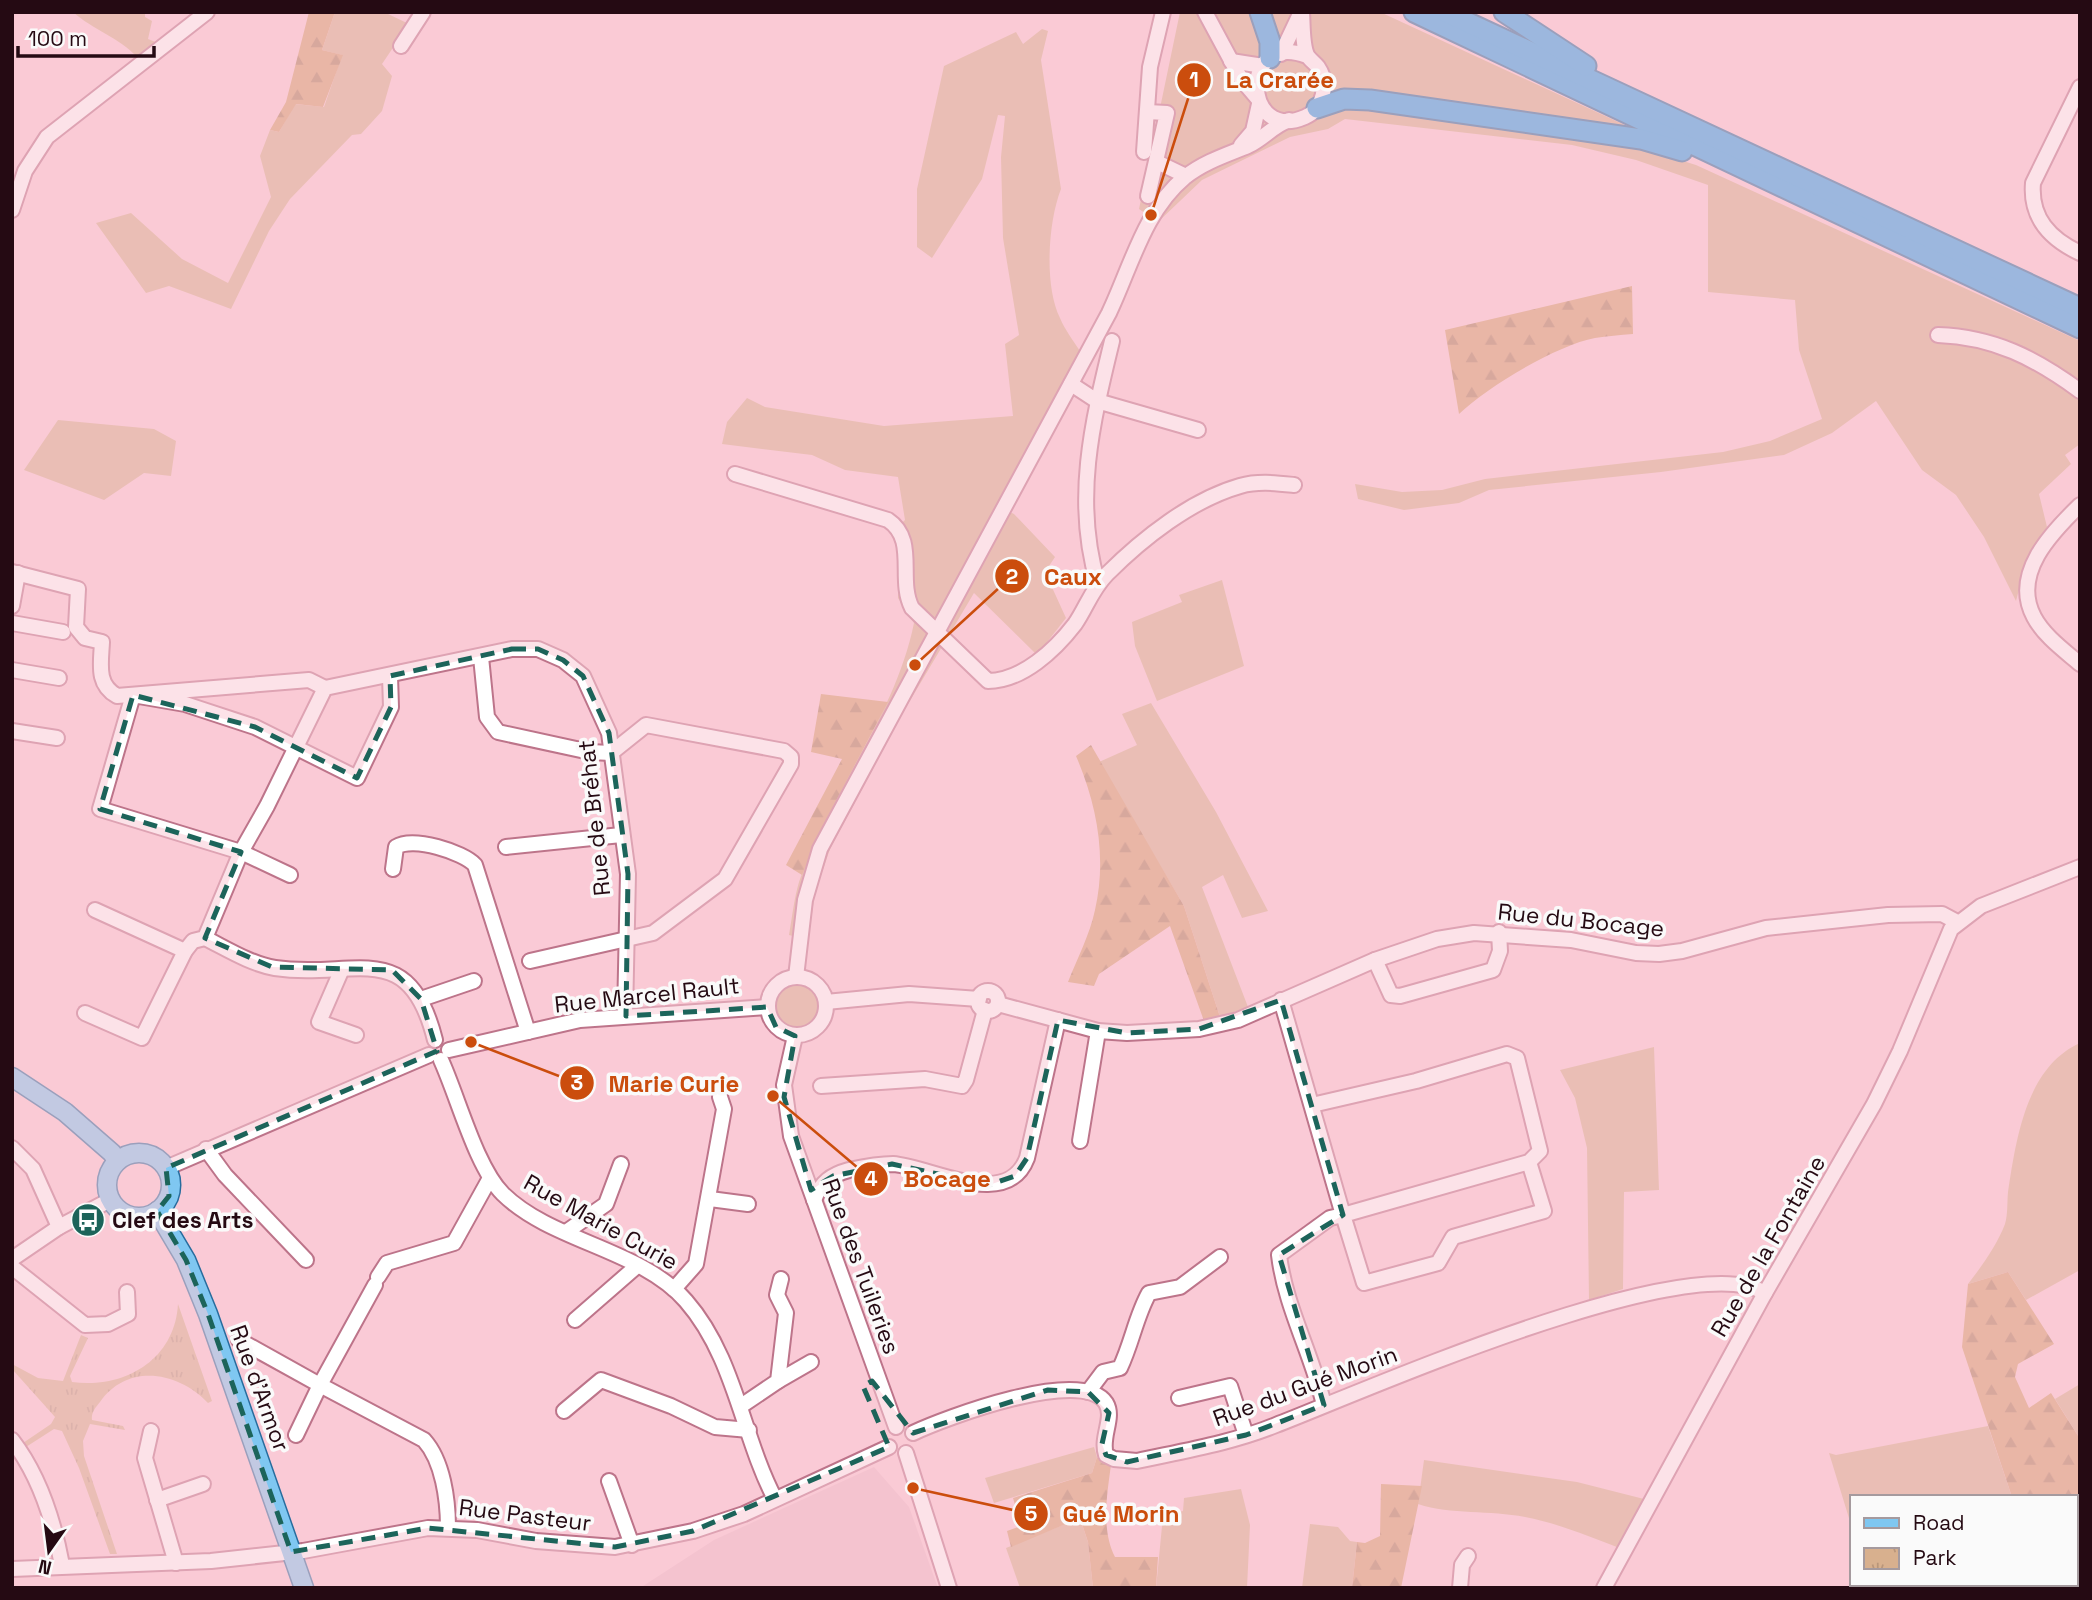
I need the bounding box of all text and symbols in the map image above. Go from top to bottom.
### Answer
scale bar [18,14,154,58]
text: 100 m [28,25,87,52]
callout: La Crarée [1177,57,1348,102]
text: La Crarée [1226,64,1334,95]
text: 1 [1189,66,1199,93]
callout: Caux [995,554,1116,599]
text: Caux [1044,561,1102,592]
text: 2 [1006,563,1018,590]
street label: Rue de Bréhat [571,739,617,897]
street label: Rue du Bocage [1496,896,1666,944]
street label: Rue Marcel Rault [553,970,741,1020]
callout: Marie Curie [560,1061,754,1106]
text: Marie Curie [609,1068,739,1099]
text: 3 [571,1069,583,1096]
street label: Rue de la Fontaine [1704,1150,1832,1342]
callout: Bocage [854,1156,1004,1201]
text: Bocage [903,1163,991,1194]
text: 4 [864,1165,878,1192]
street label: Rue Marie Curie [519,1167,683,1277]
street label: Rue des Tuileries [815,1174,907,1358]
bus stop icon: Clef des Arts [69,1201,107,1239]
place label: Clef des Arts [112,1205,254,1235]
street label: Rue d'Armor [223,1321,297,1455]
street label: Rue du Gué Morin [1209,1339,1401,1433]
street label: Rue Pasteur [457,1492,593,1538]
callout: Gué Morin [1014,1492,1194,1537]
legend [1850,1495,2078,1586]
text: Gué Morin [1062,1498,1180,1529]
text: 5 [1025,1500,1037,1527]
text: Road [1913,1509,1965,1536]
north arrow [14,1516,84,1586]
text: Park [1913,1544,1957,1571]
text: N [36,1553,54,1581]

